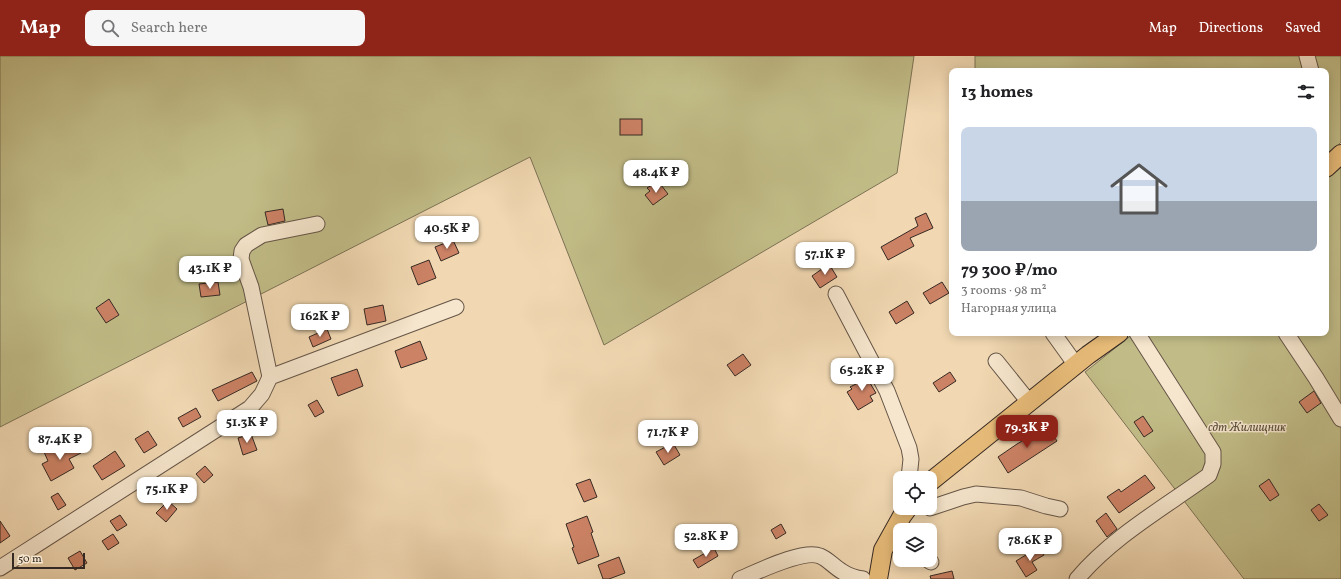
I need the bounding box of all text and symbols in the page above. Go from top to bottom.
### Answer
search box [85,10,365,46]
text: Map [20,15,61,41]
icon: search [99,17,121,39]
text: Search here [131,18,208,39]
text: Map [1149,19,1177,38]
text: Directions [1199,19,1263,38]
text: Saved [1285,19,1321,38]
text: 13 homes [961,81,1033,104]
icon: filters [1295,81,1317,103]
icon: home [1103,153,1175,225]
pin: 48.4K ₽ [619,160,693,194]
text: 48.4K ₽ [632,164,680,182]
pin: 40.5K ₽ [410,216,484,250]
text: 40.5K ₽ [424,220,470,238]
pin: 57.1K ₽ [788,242,862,276]
text: 57.1K ₽ [804,246,846,264]
pin: 43.1K ₽ [173,256,247,290]
text: 79 300 ₽/mo [961,259,1058,282]
text: 43.1K ₽ [188,260,232,278]
text: 3 rooms · 98 m² [961,282,1047,300]
text: Нагорная улица [961,300,1057,318]
pin: 162K ₽ [287,304,353,338]
text: 162K ₽ [300,308,340,326]
pin: 65.2K ₽ [825,358,899,392]
text: 65.2K ₽ [840,362,884,380]
pin: 51.3K ₽ [210,410,284,444]
text: 51.3K ₽ [226,414,268,432]
pin: 79.3K ₽ [990,415,1064,449]
text: 79.3K ₽ [1005,419,1049,437]
pin: 71.7K ₽ [631,420,705,454]
park label: сдт Жилищник [1208,420,1286,436]
text: 71.7K ₽ [647,424,689,442]
pin: 87.4K ₽ [23,427,97,461]
text: 87.4K ₽ [38,431,82,449]
map controls [893,471,937,567]
button: locate [893,471,937,515]
pin: 75.1K ₽ [130,477,204,511]
text: 75.1K ₽ [146,481,188,499]
button: layers [893,523,937,567]
pin: 52.8K ₽ [669,524,743,558]
text: 52.8K ₽ [684,528,728,546]
pin: 78.6K ₽ [993,528,1067,562]
text: 78.6K ₽ [1008,532,1052,550]
scale bar [12,551,85,570]
text: 50 m [18,552,42,567]

